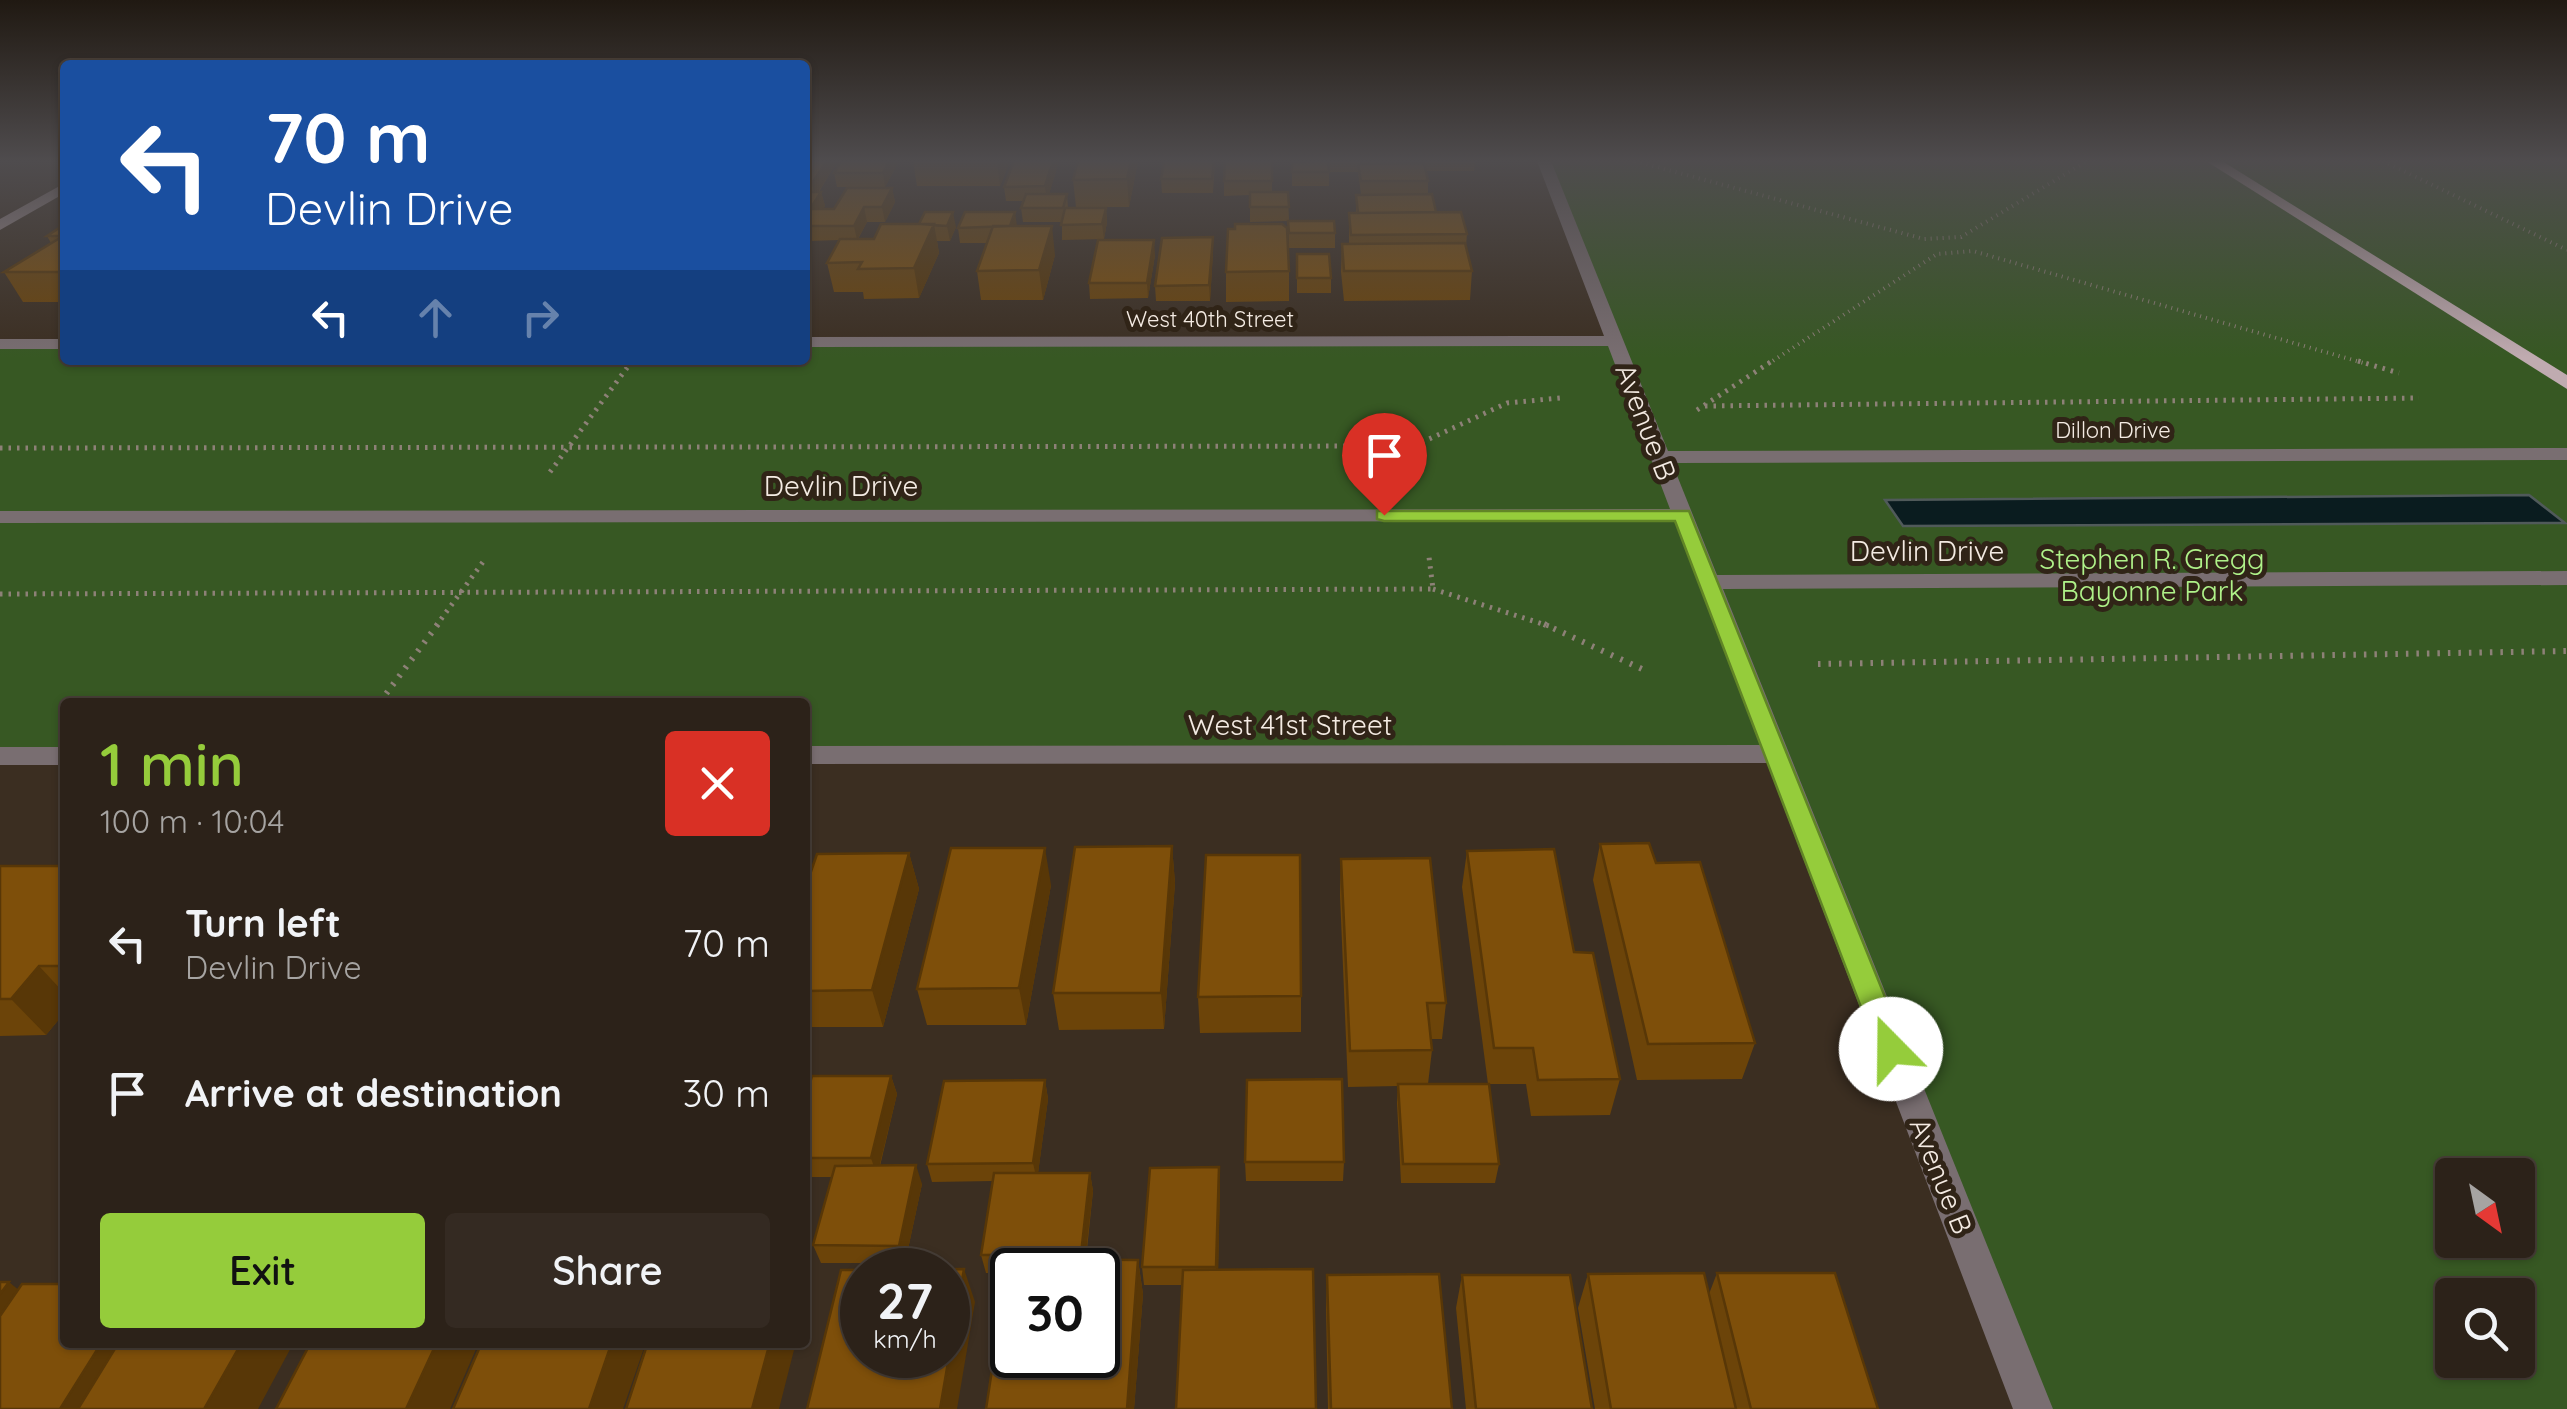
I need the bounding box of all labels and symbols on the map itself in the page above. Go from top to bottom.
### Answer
street label: West 40th Street [1126,305,1294,333]
street label: Avenue B [1608,359,1685,485]
pin [1342,413,1427,516]
street label: Dillon Drive [2055,416,2171,444]
street label: Devlin Drive [764,468,918,503]
street label: Devlin Drive [1850,533,2004,568]
park label: Stephen R. Gregg Bayonne Park [2039,541,2265,608]
street label: West 41st Street [1188,707,1392,742]
position arrow [1839,997,1943,1101]
street label: Avenue B [1902,1113,1980,1239]
north arrow [2435,1158,2535,1258]
speed limit sign: 30 [990,1248,1120,1378]

